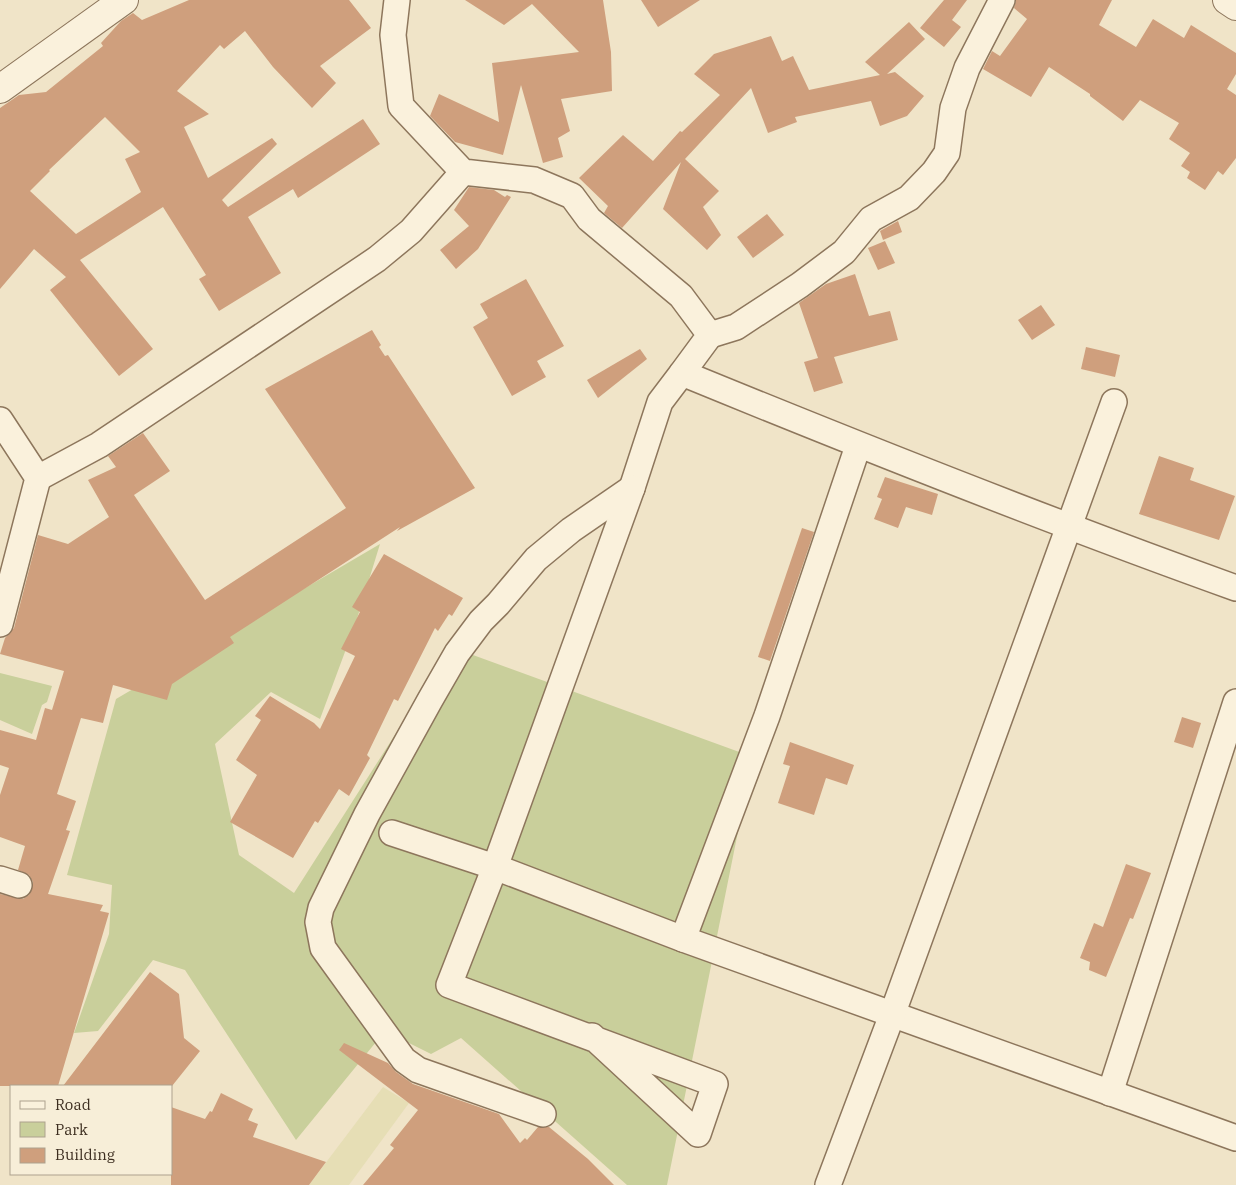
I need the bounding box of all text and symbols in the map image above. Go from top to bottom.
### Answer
legend [10,1085,172,1175]
text: Road [55,1095,91,1114]
text: Park [55,1120,88,1139]
text: Building [55,1145,115,1164]

